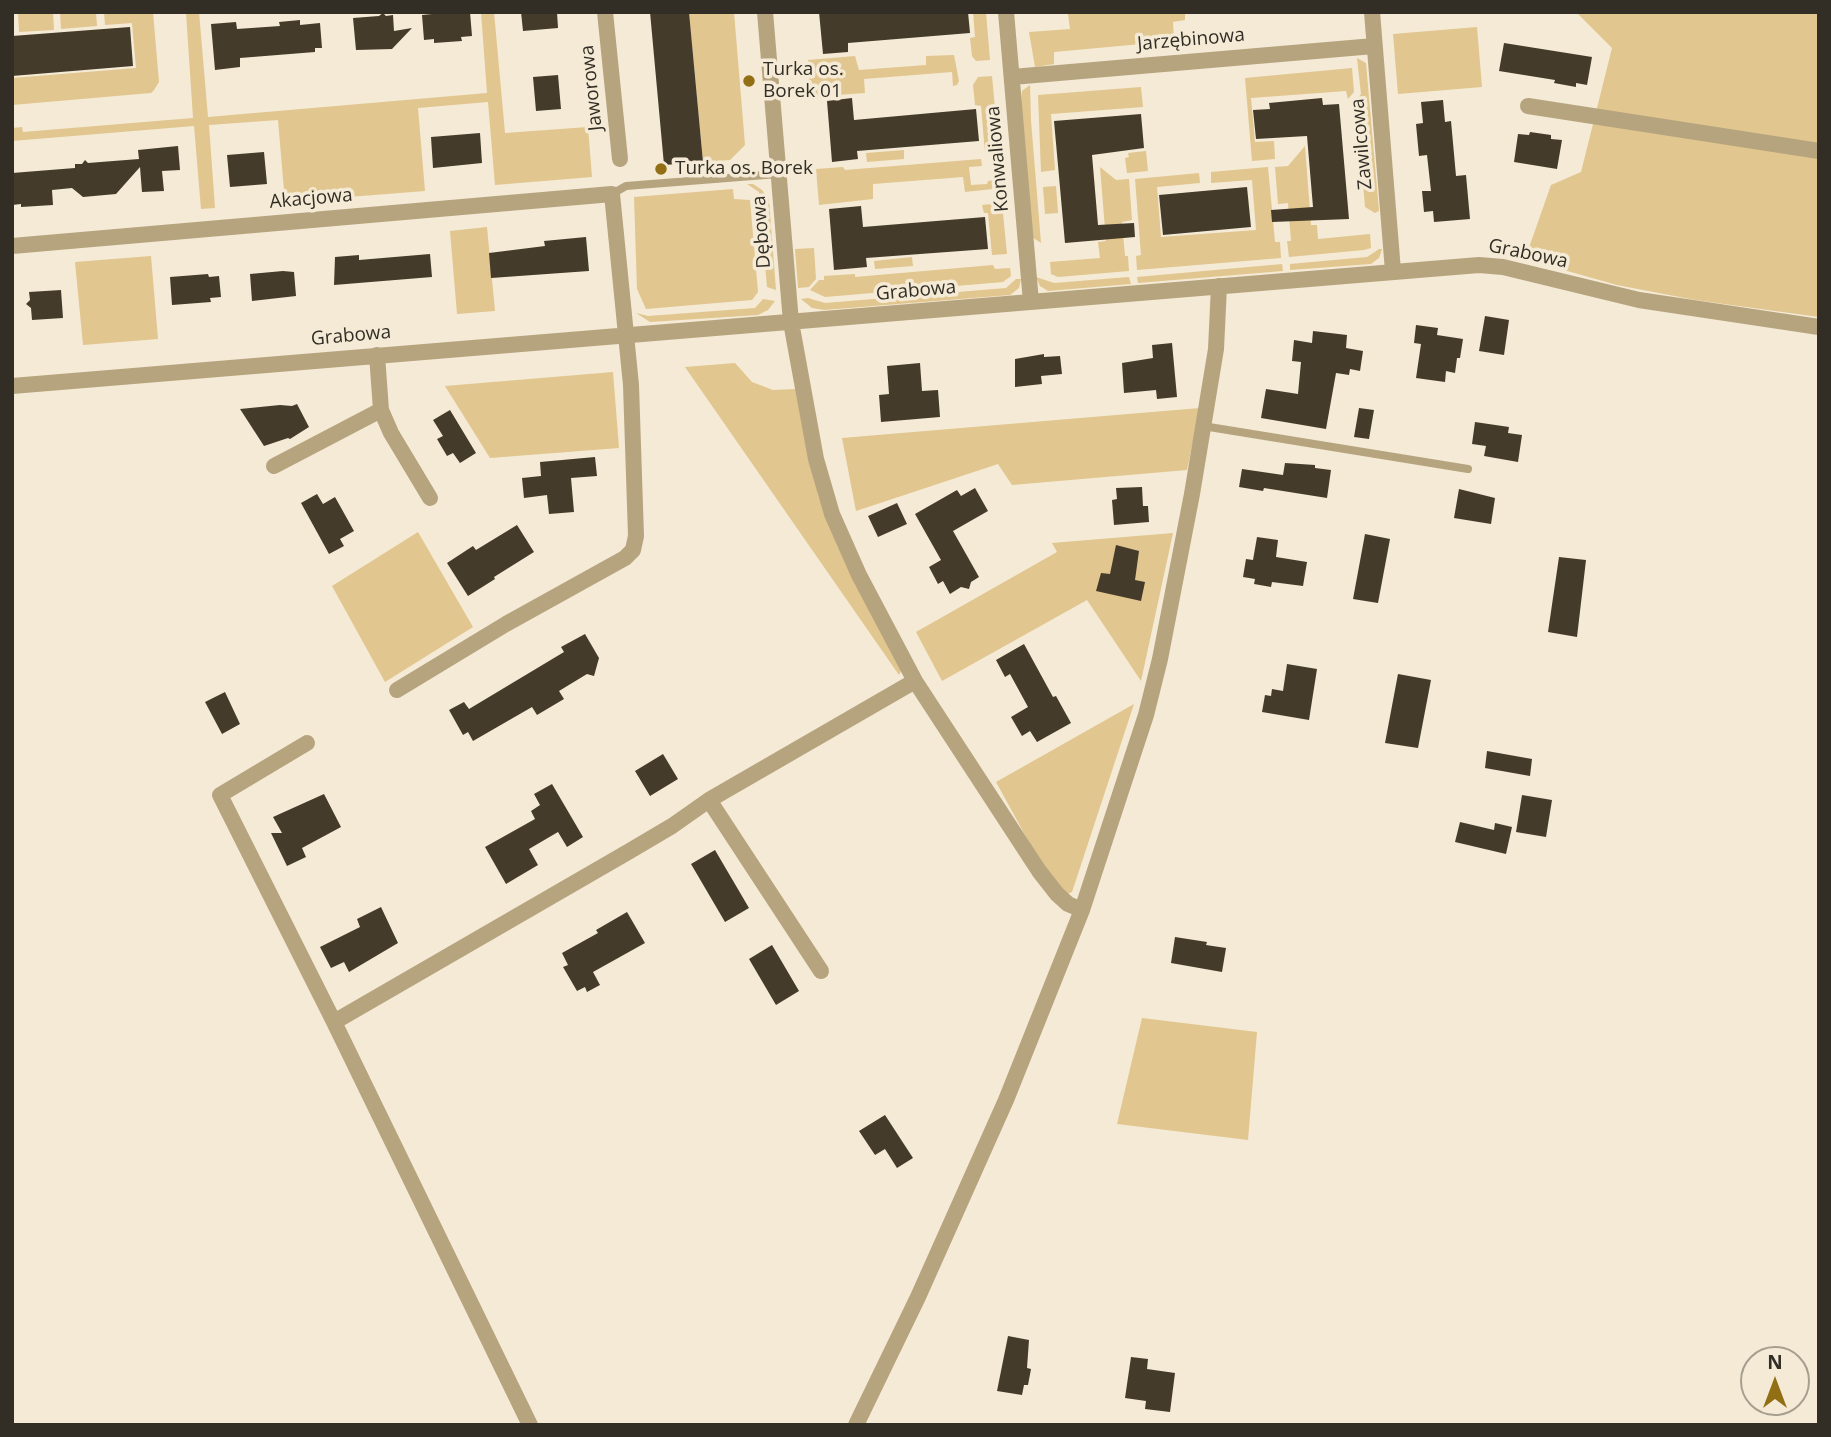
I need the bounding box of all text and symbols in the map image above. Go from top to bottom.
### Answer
street label: Jarzębinowa [1136,24,1246,56]
street label: Jaworowa [576,44,608,132]
place label: Turka os. Borek 01 [763,59,844,103]
marker: Turka os. Borek 01 [741,73,757,89]
street label: Zawilcowa [1347,97,1377,191]
street label: Konwaliowa [982,105,1014,213]
place label: Turka os. Borek [675,158,813,180]
marker: Turka os. Borek [653,161,669,177]
street label: Akacjowa [269,184,353,214]
street label: Dębowa [748,195,776,269]
street label: Grabowa [1486,234,1570,274]
street label: Grabowa [875,276,957,306]
street label: Grabowa [310,321,392,351]
north arrow [1740,1346,1810,1416]
text: N [1767,1349,1783,1375]

